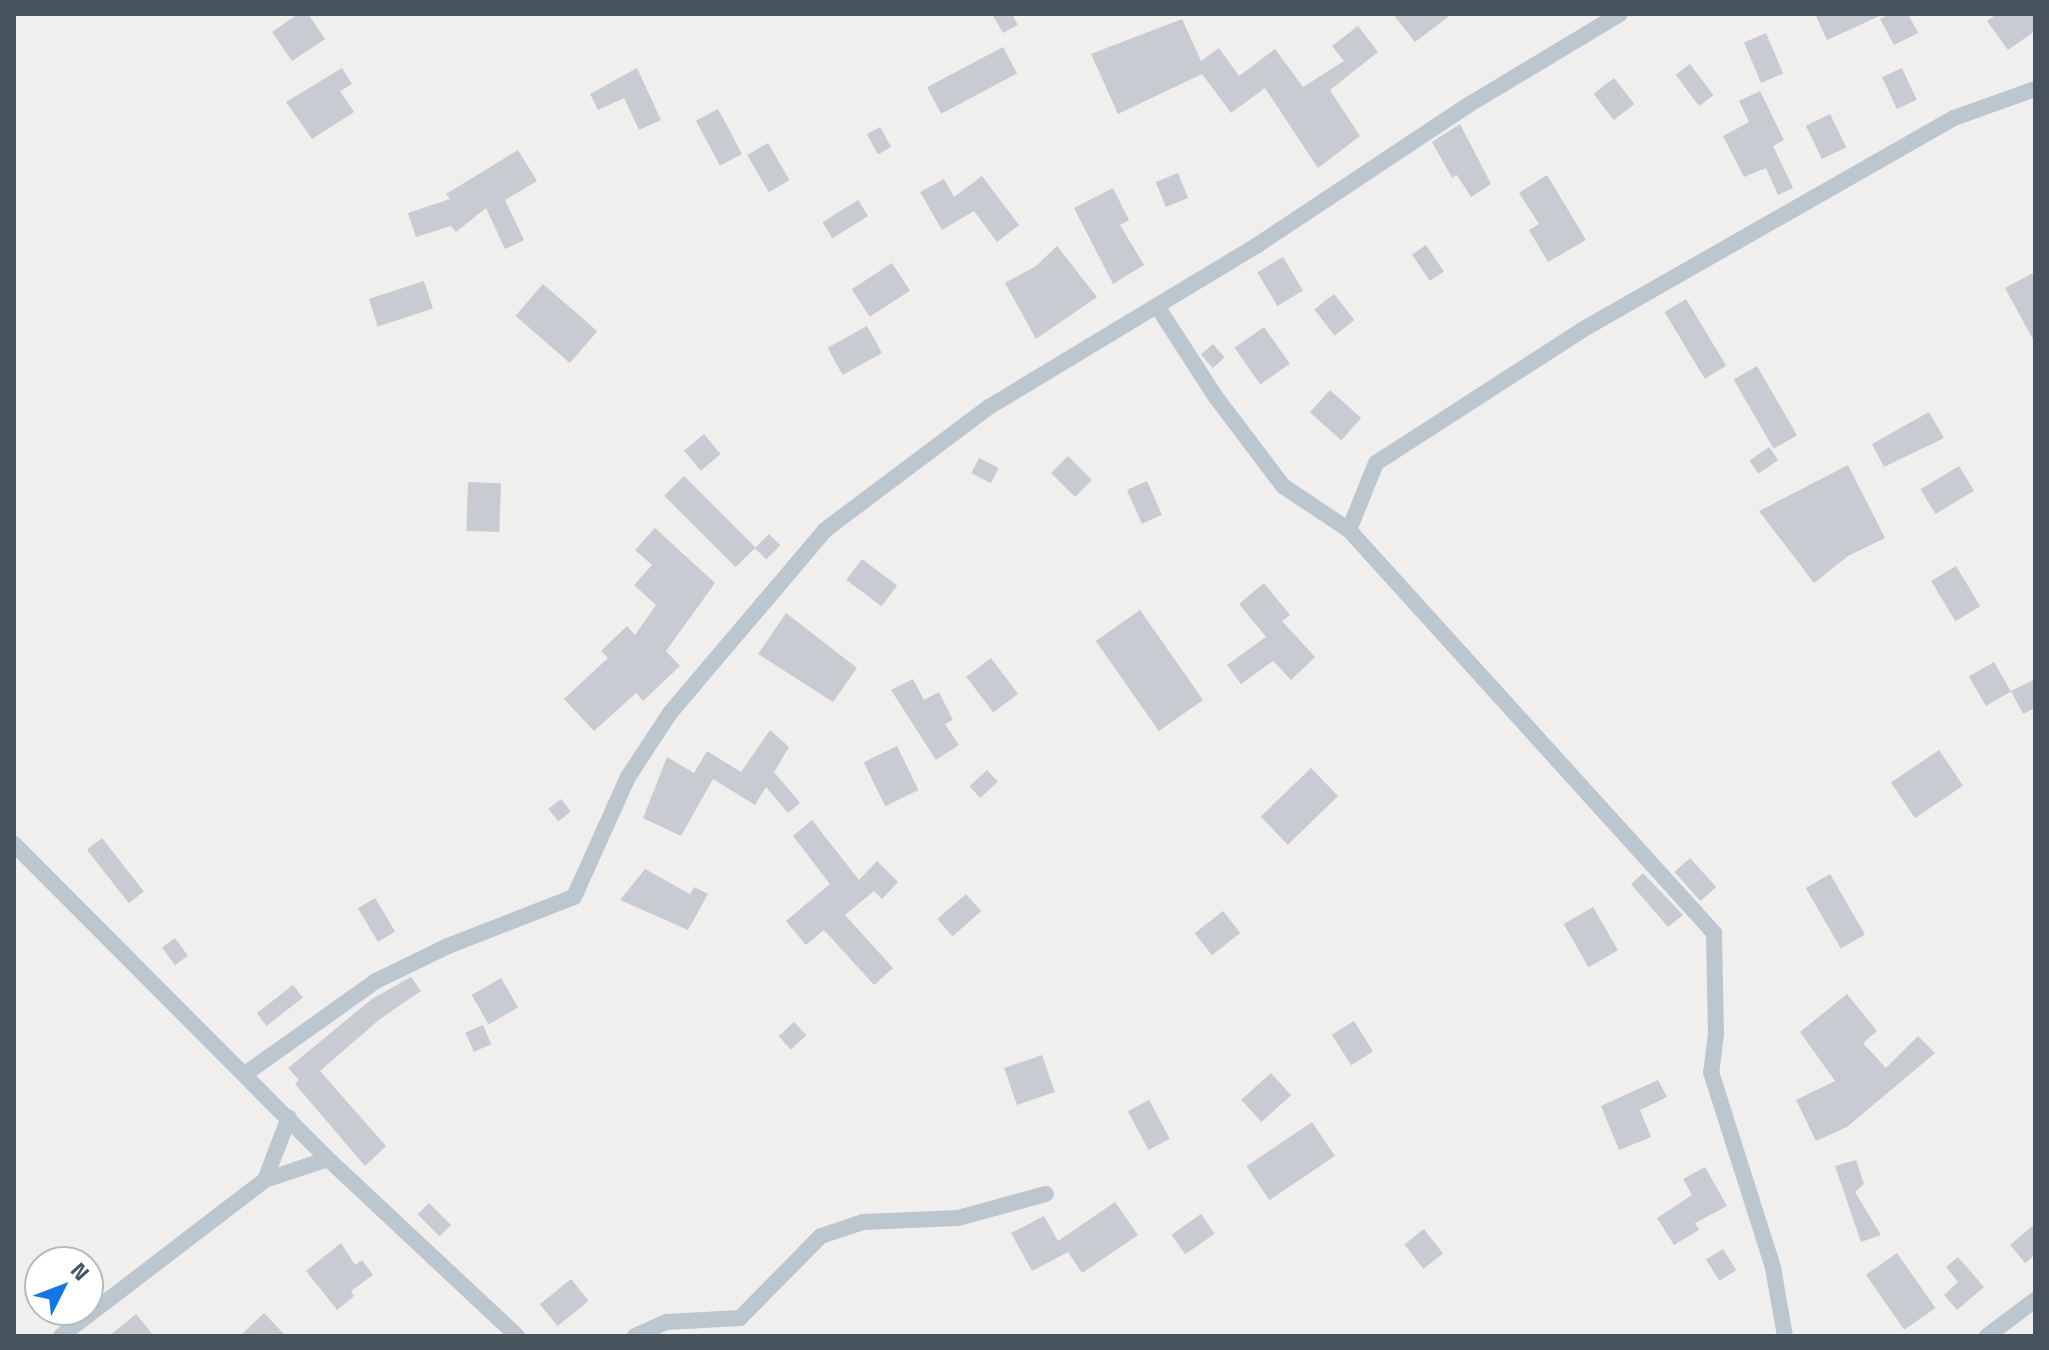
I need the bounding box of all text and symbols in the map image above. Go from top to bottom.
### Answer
north arrow [24,1246,104,1326]
text: N [63,1254,98,1288]

